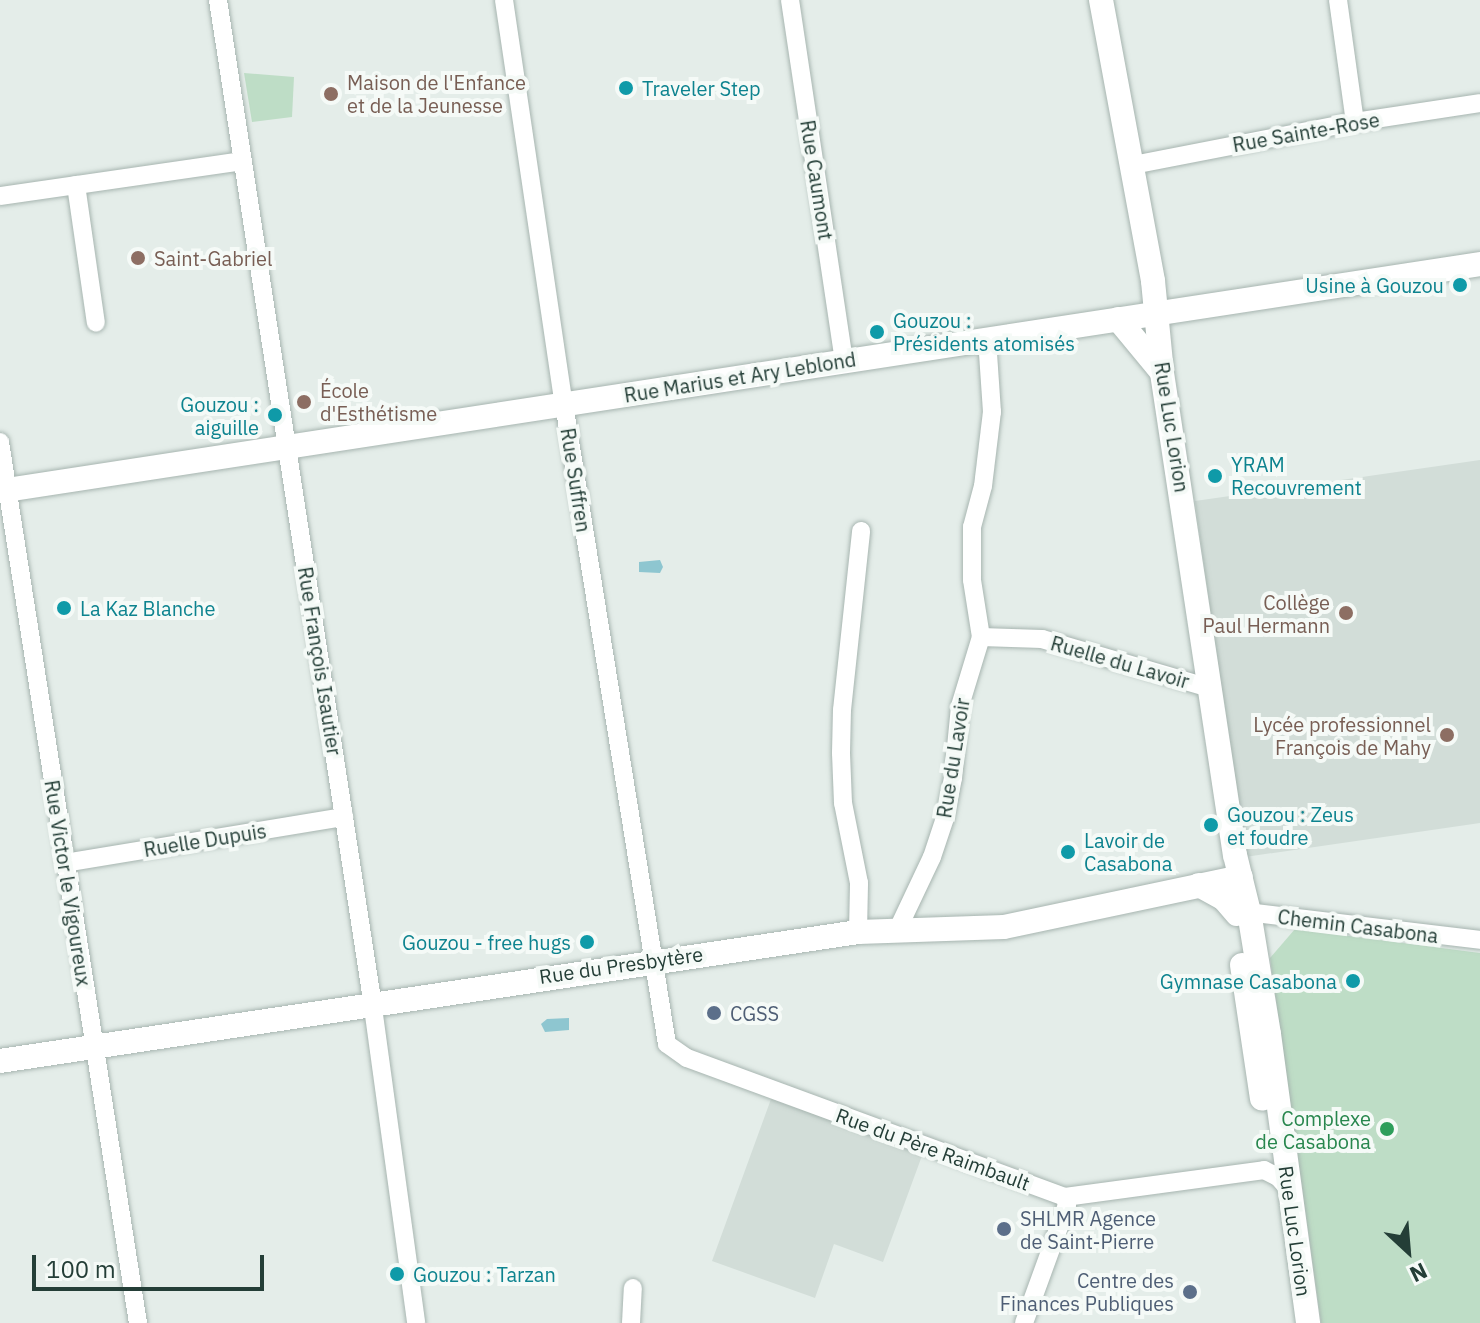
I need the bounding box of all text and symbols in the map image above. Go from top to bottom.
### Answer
place label: Maison de l'Enfance et de la Jeunesse [347,70,526,117]
place label: Traveler Step [642,76,761,100]
marker: Traveler Step [617,79,635,97]
marker: Maison de l'Enfance et de la Jeunesse [322,85,340,103]
street label: Rue Sainte-Rose [1231,107,1381,157]
street label: Rue Caumont [796,118,838,242]
place label: Saint-Gabriel [154,246,272,270]
marker: Saint-Gabriel [129,249,147,267]
place label: Usine à Gouzou [1305,273,1444,297]
marker: Usine à Gouzou [1451,276,1469,294]
place label: Gouzou : Présidents atomisés [893,308,1075,355]
marker: Gouzou : Présidents atomisés [868,323,886,341]
street label: Rue Marius et Ary Leblond [622,347,858,407]
street label: Rue Luc Lorion [1150,360,1194,494]
place label: École d'Esthétisme [320,378,437,425]
place label: Gouzou : aiguille [180,392,259,439]
marker: École d'Esthétisme [295,393,313,411]
marker: Gouzou : aiguille [266,406,284,424]
street label: Rue Suffren [556,426,596,534]
place label: YRAM Recouvrement [1231,452,1362,499]
marker: YRAM Recouvrement [1206,467,1224,485]
street label: Rue François Isautier [293,565,347,757]
place label: Collège Paul Hermann [1203,590,1330,637]
place label: La Kaz Blanche [80,596,215,620]
marker: La Kaz Blanche [55,599,73,617]
marker: Collège Paul Hermann [1337,604,1355,622]
street label: Ruelle du Lavoir [1048,631,1192,693]
street label: Rue du Lavoir [932,696,974,820]
place label: Lycée professionnel François de Mahy [1253,712,1431,759]
marker: Lycée professionnel François de Mahy [1438,726,1456,744]
street label: Rue Victor le Vigoureux [40,778,96,988]
place label: Gouzou : Zeus et foudre [1227,802,1354,849]
marker: Gouzou : Zeus et foudre [1202,816,1220,834]
street label: Ruelle Dupuis [142,818,268,862]
place label: Lavoir de Casabona [1084,828,1172,875]
marker: Lavoir de Casabona [1059,843,1077,861]
street label: Chemin Casabona [1276,904,1440,948]
place label: Gouzou - free hugs [402,930,571,954]
marker: Gouzou - free hugs [578,933,596,951]
street label: Rue du Presbytère [538,942,704,988]
place label: Gymnase Casabona [1160,969,1337,993]
marker: Gymnase Casabona [1344,972,1362,990]
place label: CGSS [730,1001,779,1025]
marker: CGSS [705,1004,723,1022]
street label: Rue du Père Raimbault [833,1103,1033,1195]
place label: Complexe de Casabona [1255,1106,1371,1153]
marker: Complexe de Casabona [1378,1120,1396,1138]
street label: Rue Luc Lorion [1274,1164,1316,1298]
place label: SHLMR Agence de Saint-Pierre [1020,1206,1156,1253]
north arrow [1368,1211,1448,1291]
marker: SHLMR Agence de Saint-Pierre [995,1220,1013,1238]
scale bar [36,1239,268,1289]
text: 100 m [46,1253,116,1285]
text: N [1405,1256,1432,1290]
place label: Gouzou : Tarzan [413,1262,556,1286]
marker: Gouzou : Tarzan [388,1265,406,1283]
place label: Centre des Finances Publiques [1000,1268,1174,1315]
marker: Centre des Finances Publiques [1181,1283,1199,1301]

